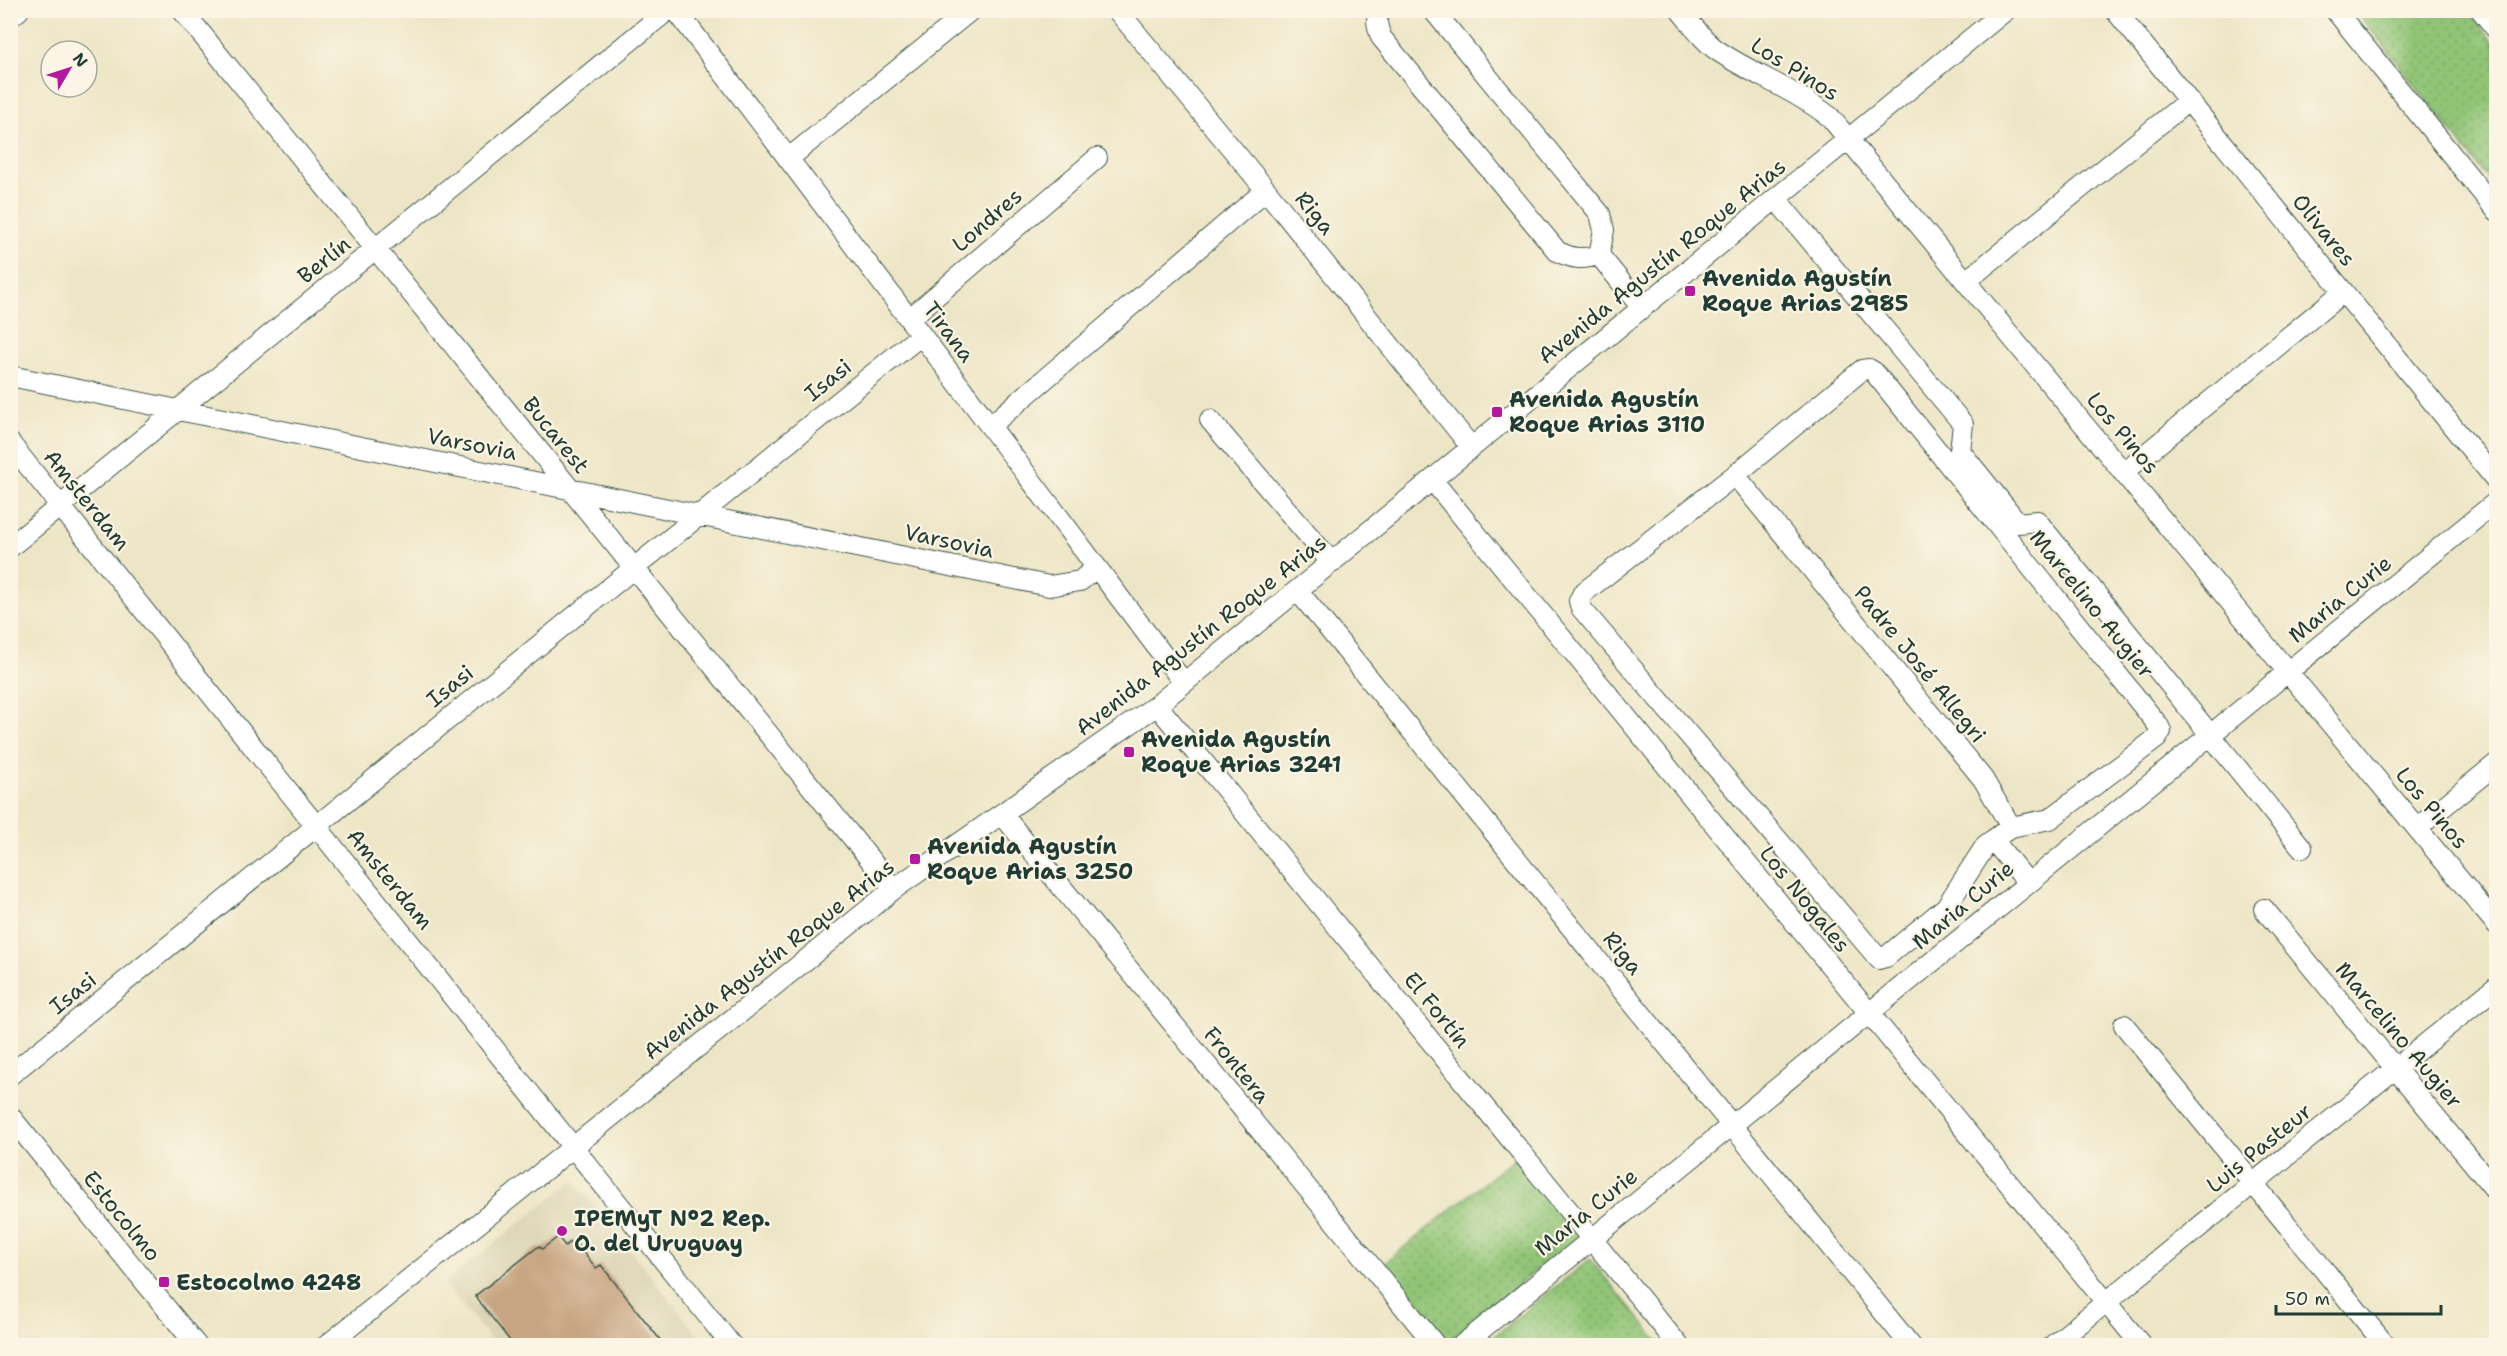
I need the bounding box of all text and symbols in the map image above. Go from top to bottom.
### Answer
street label: Los Pinos [1745,31,1845,107]
north arrow [39,39,99,99]
text: N [68,48,92,71]
street label: Avenida Agustín Roque Arias [1532,152,1792,370]
street label: Londres [946,181,1028,259]
street label: Riga [1289,185,1342,241]
street label: Olivares [2286,188,2362,272]
street label: Berlín [291,230,357,290]
place label: Avenida Agustín Roque Arias 2985 [1702,264,1909,318]
marker: Avenida Agustín Roque Arias 2985 [1683,284,1697,298]
street label: Tirana [917,296,981,368]
street label: Isasi [798,352,858,408]
place label: Avenida Agustín Roque Arias 3110 [1509,385,1705,439]
street label: Los Pinos [2080,386,2166,480]
street label: Bucarest [516,391,596,479]
marker: Avenida Agustín Roque Arias 3110 [1490,405,1504,419]
street label: Varsovia [425,421,520,467]
street label: Amsterdam [37,443,137,557]
street label: Varsovia [902,517,997,565]
street label: Marcelino Augier [2023,524,2161,684]
street label: Avenida Agustín Roque Arias [1070,528,1332,742]
street label: Maria Curie [2282,549,2398,649]
street label: Padre José Allegri [1847,579,1993,749]
street label: Isasi [420,658,480,714]
place label: Avenida Agustín Roque Arias 3241 [1141,725,1342,779]
marker: Avenida Agustín Roque Arias 3241 [1122,745,1136,759]
street label: Los Pinos [2389,761,2475,855]
street label: Amsterdam [340,822,440,936]
place label: Avenida Agustín Roque Arias 3250 [927,832,1133,886]
street label: Los Nogales [1753,840,1857,958]
street label: Avenida Agustín Roque Arias [638,852,900,1066]
marker: Avenida Agustín Roque Arias 3250 [908,852,922,866]
street label: Maria Curie [1906,854,2020,956]
street label: Riga [1597,925,1650,981]
street label: Marcelino Augier [2329,955,2469,1115]
street label: Isasi [43,965,103,1021]
street label: El Fortín [1397,966,1477,1054]
street label: Frontera [1197,1021,1277,1110]
street label: Luis Pasteur [2200,1096,2318,1200]
street label: Maria Curie [1528,1162,1644,1262]
street label: Estocolmo [77,1165,167,1267]
place label: IPEMyT Nº2 Rep. O. del Uruguay [574,1204,771,1258]
marker: IPEMyT Nº2 Rep. O. del Uruguay [555,1224,569,1238]
place label: Estocolmo 4248 [176,1268,361,1297]
marker: Estocolmo 4248 [157,1275,171,1289]
scale bar [2276,1278,2441,1316]
text: 50 m [2285,1287,2330,1311]

